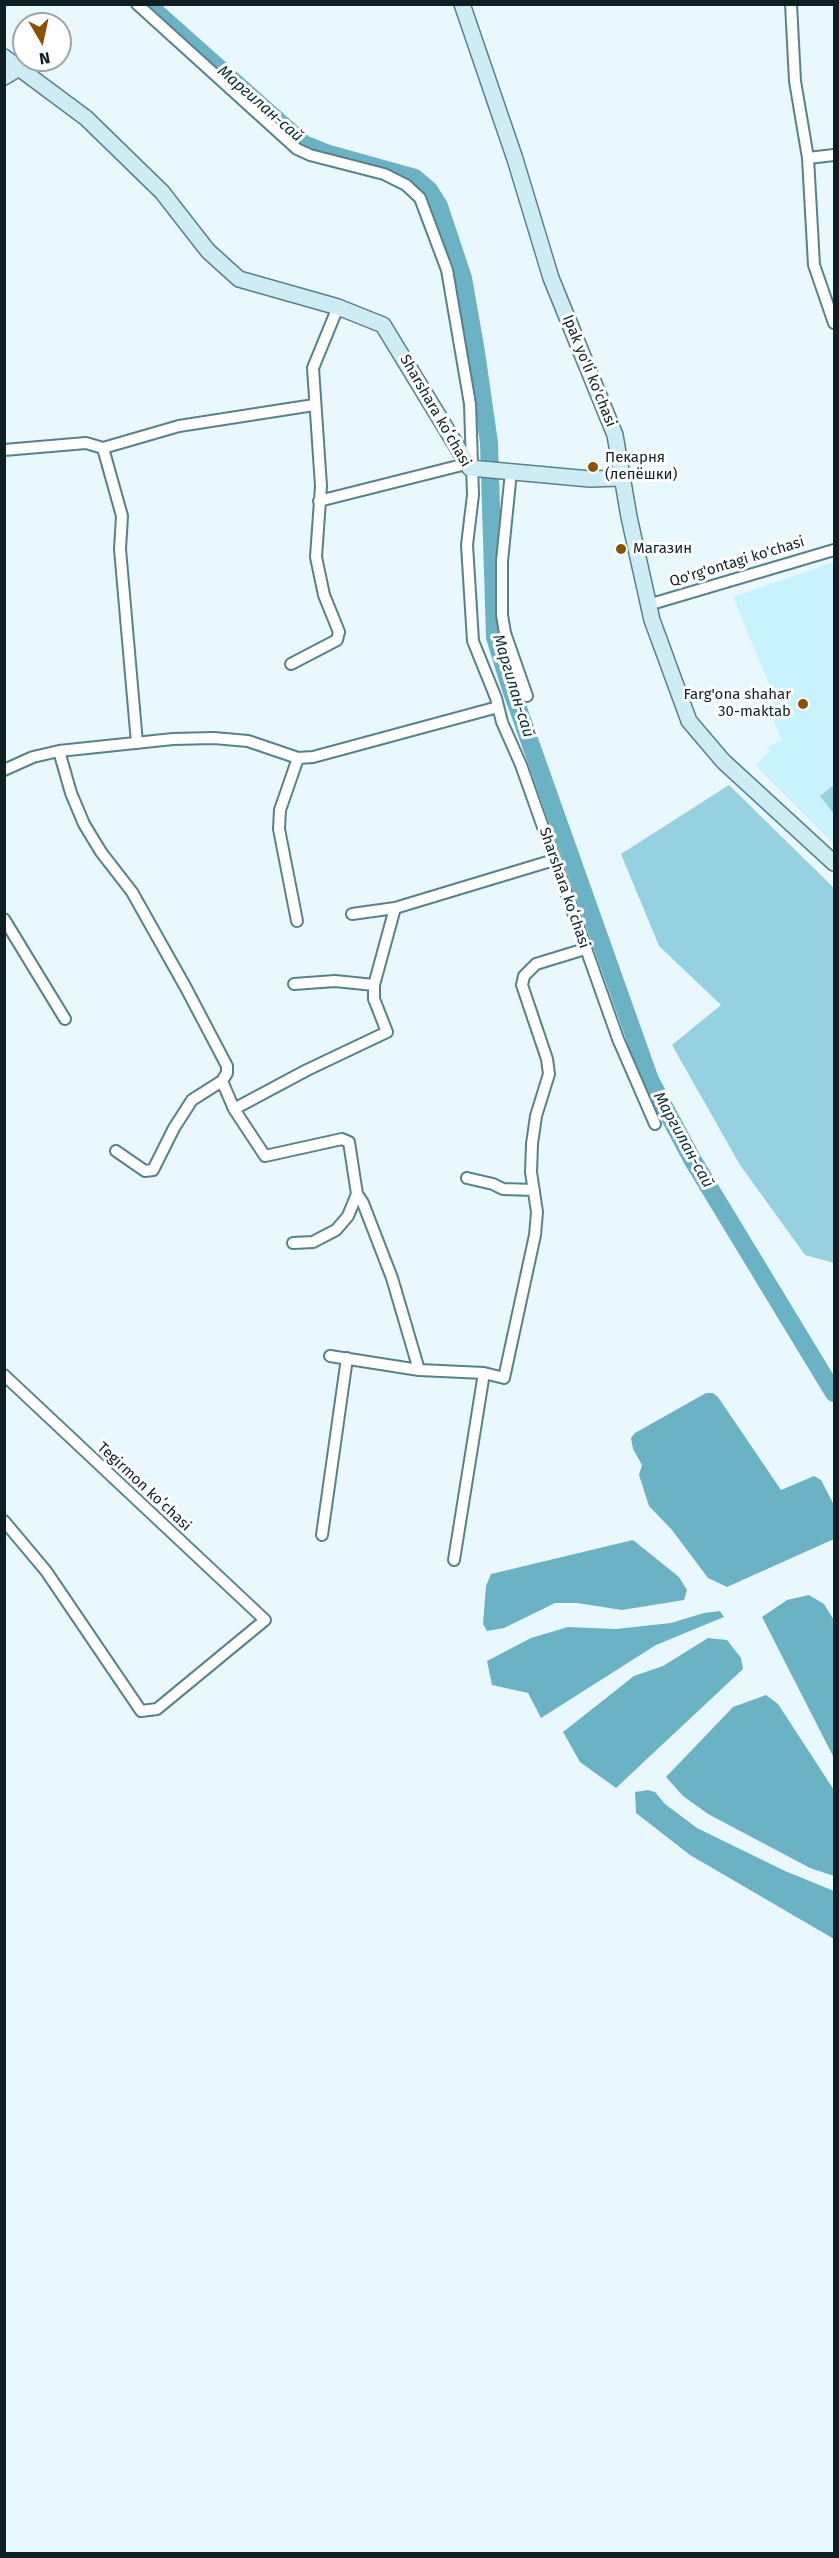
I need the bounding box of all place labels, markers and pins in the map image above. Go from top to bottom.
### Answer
place label: Пекарня (лепёшки) [605,449,677,484]
marker: Пекарня (лепёшки) [586,460,600,474]
place label: Магазин [633,540,692,558]
marker: Магазин [614,542,628,556]
place label: Farg'ona shahar 30-maktab [683,686,791,721]
marker: Farg'ona shahar 30-maktab [796,697,810,711]

